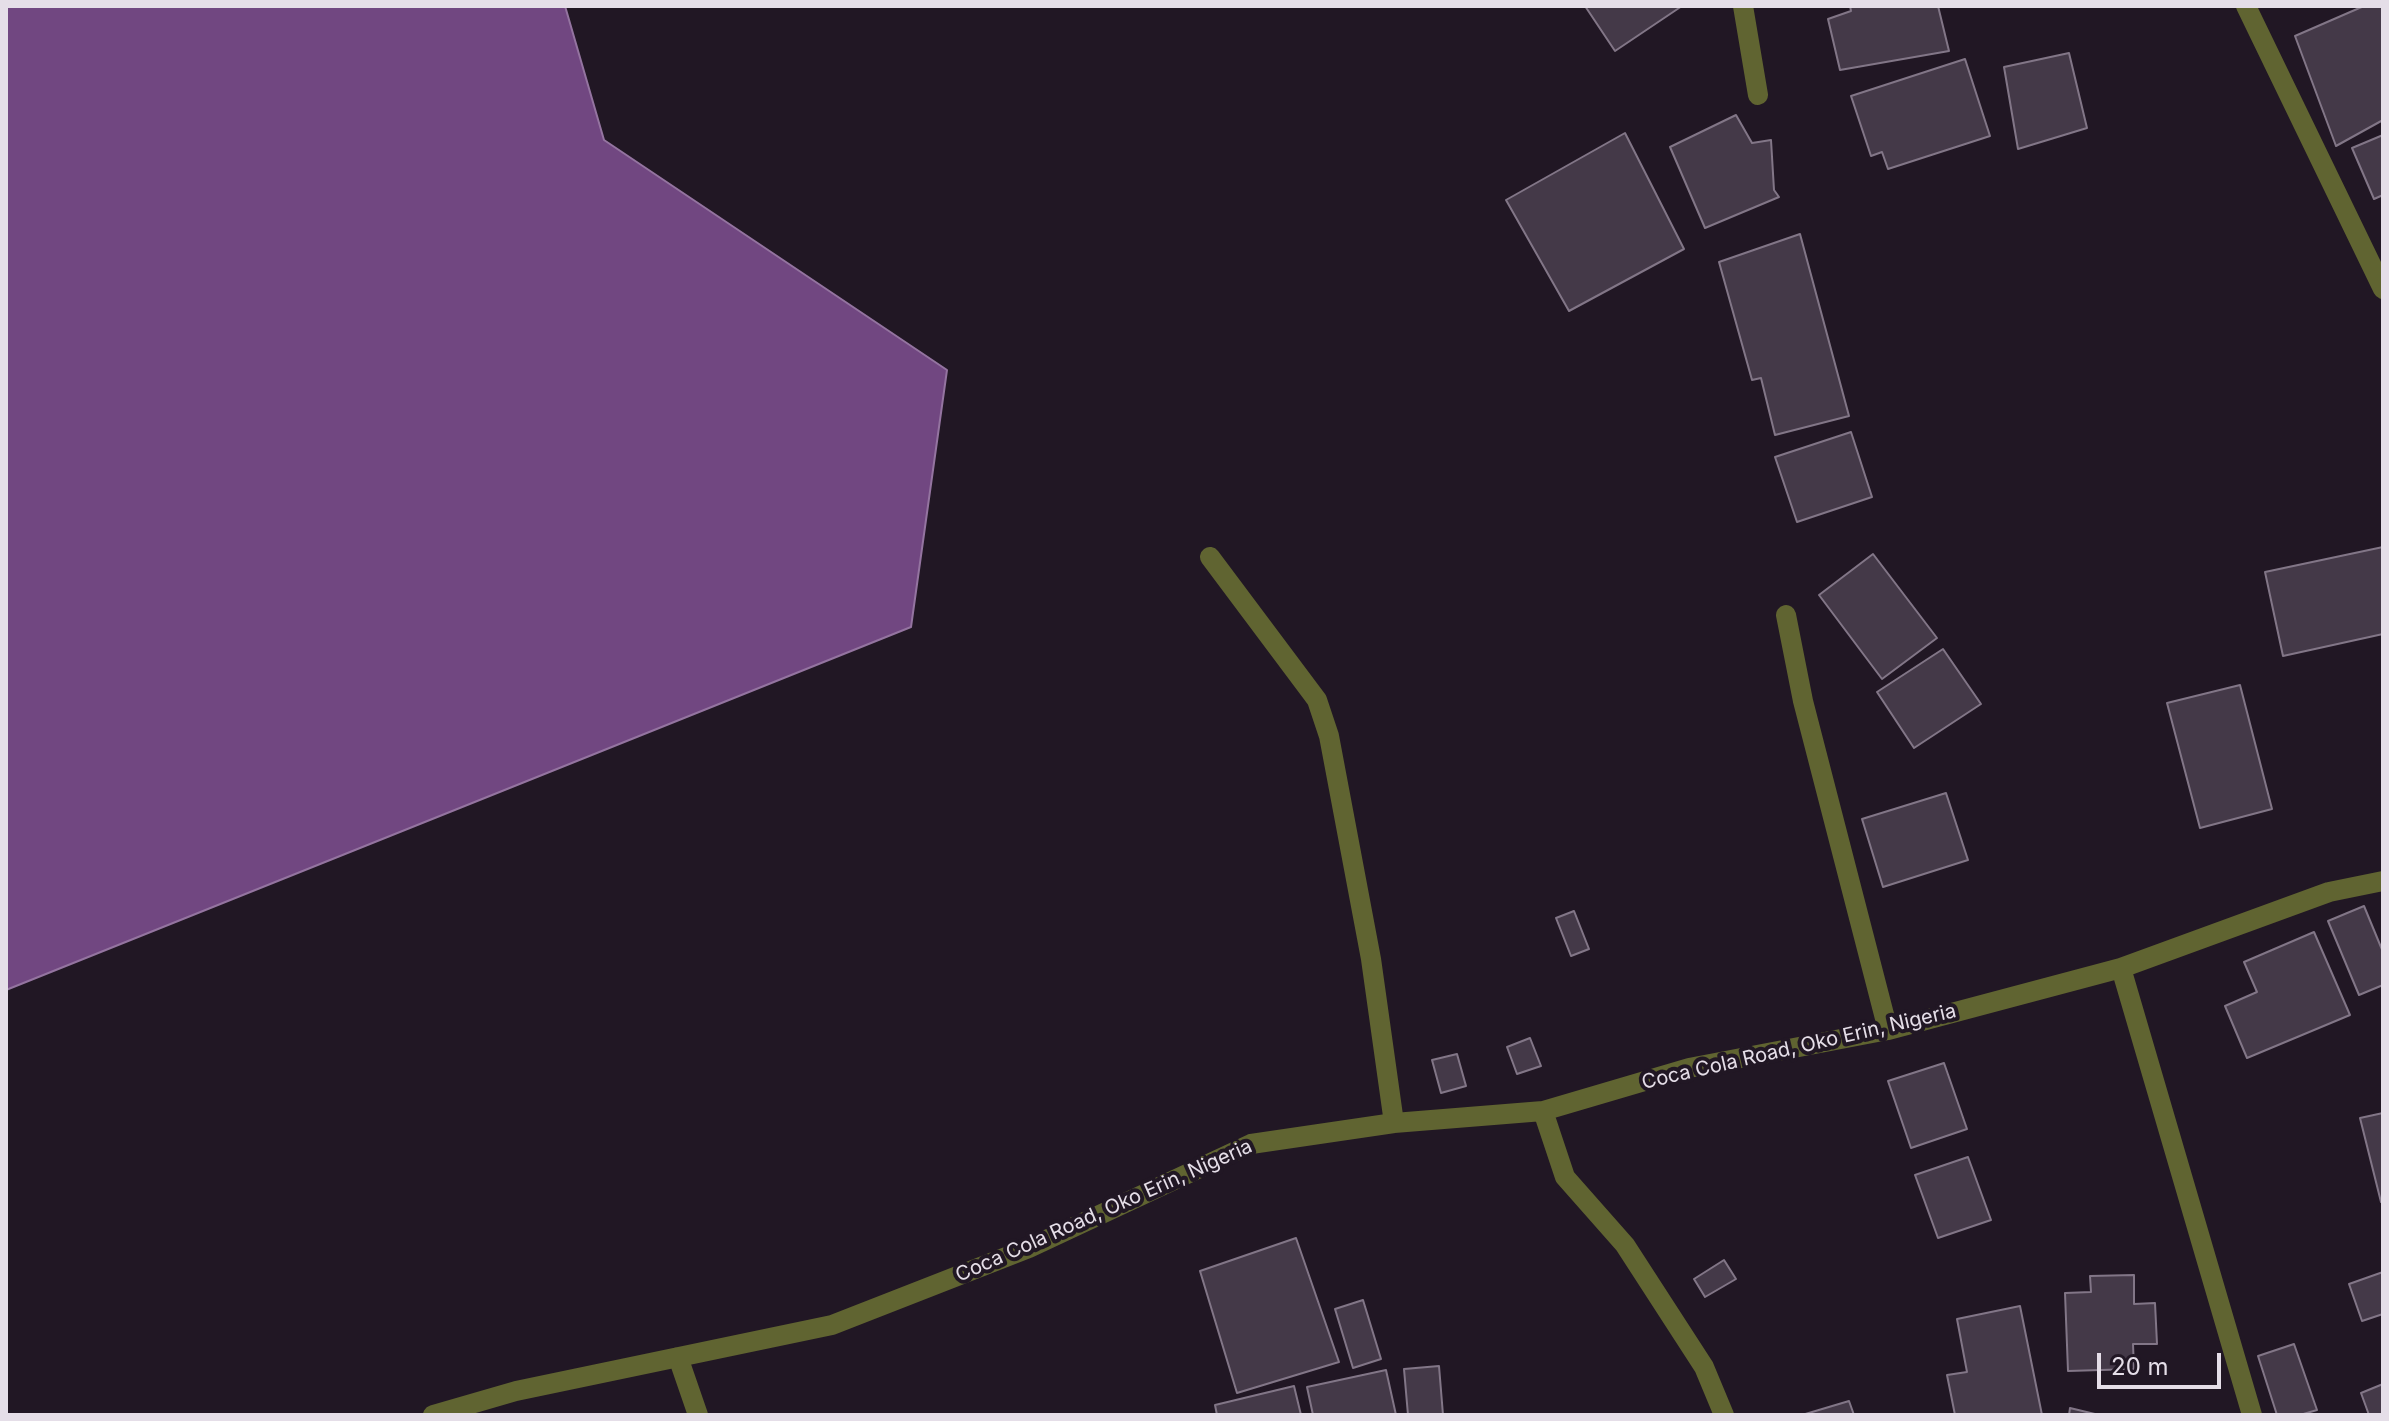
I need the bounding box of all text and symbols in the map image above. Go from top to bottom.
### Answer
street label: Coca Cola Road, Oko Erin, Nigeria [1639,999,1959,1095]
street label: Coca Cola Road, Oko Erin, Nigeria [952,1135,1256,1287]
scale bar [2101,1337,2225,1387]
text: 20 m [2111,1352,2169,1381]

